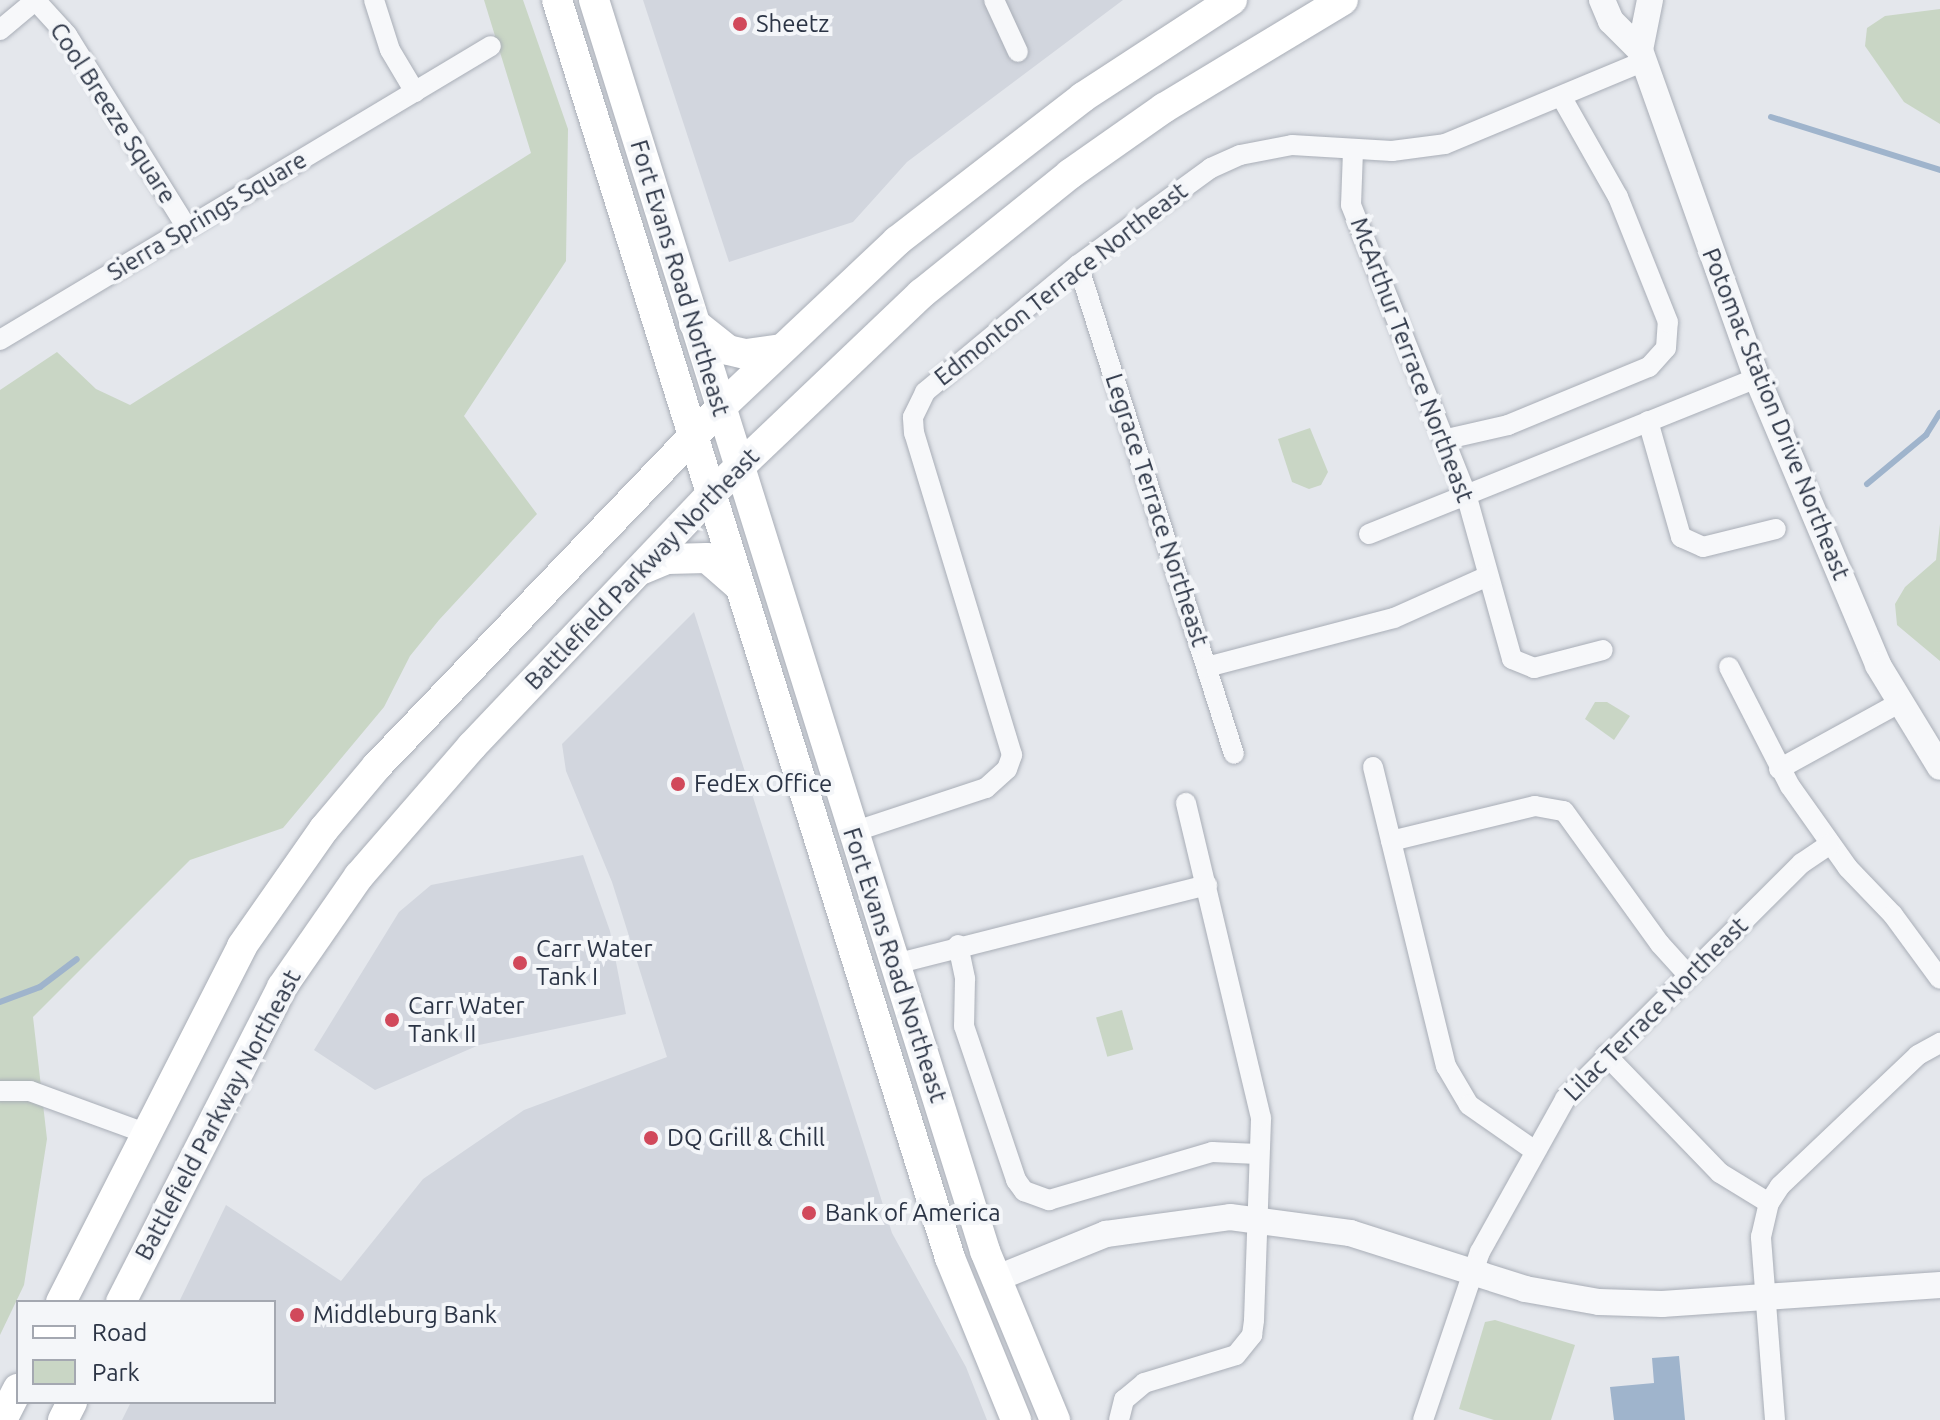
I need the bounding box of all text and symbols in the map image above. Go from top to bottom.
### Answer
place label: Sheetz [756,10,829,38]
marker: Sheetz [731,15,749,33]
street label: Cool Breeze Square [44,17,182,209]
street label: Fort Evans Road Northeast [624,136,736,420]
street label: Sierra Springs Square [102,145,312,287]
street label: Edmonton Terrace Northeast [929,176,1193,392]
street label: McArthur Terrace Northeast [1344,214,1480,506]
street label: Potomac Station Drive Northeast [1696,244,1856,584]
street label: Legrace Terrace Northeast [1099,370,1215,650]
street label: Battlefield Parkway Northeast [519,442,765,696]
place label: FedEx Office [694,770,832,798]
marker: FedEx Office [669,775,687,793]
street label: Fort Evans Road Northeast [837,824,953,1106]
street label: Lilac Terrace Northeast [1558,911,1754,1107]
place label: Carr Water Tank I [536,935,653,991]
marker: Carr Water Tank I [511,954,529,972]
street label: Battlefield Parkway Northeast [129,965,307,1265]
place label: Carr Water Tank II [408,992,525,1048]
marker: Carr Water Tank II [383,1011,401,1029]
place label: DQ Grill & Chill [667,1124,825,1152]
marker: DQ Grill & Chill [642,1129,660,1147]
place label: Bank of America [825,1199,1000,1227]
marker: Bank of America [800,1204,818,1222]
legend [16,1300,276,1404]
place label: Middleburg Bank [313,1301,497,1329]
marker: Middleburg Bank [288,1306,306,1324]
text: Road [92,1319,147,1346]
text: Park [92,1359,140,1386]

